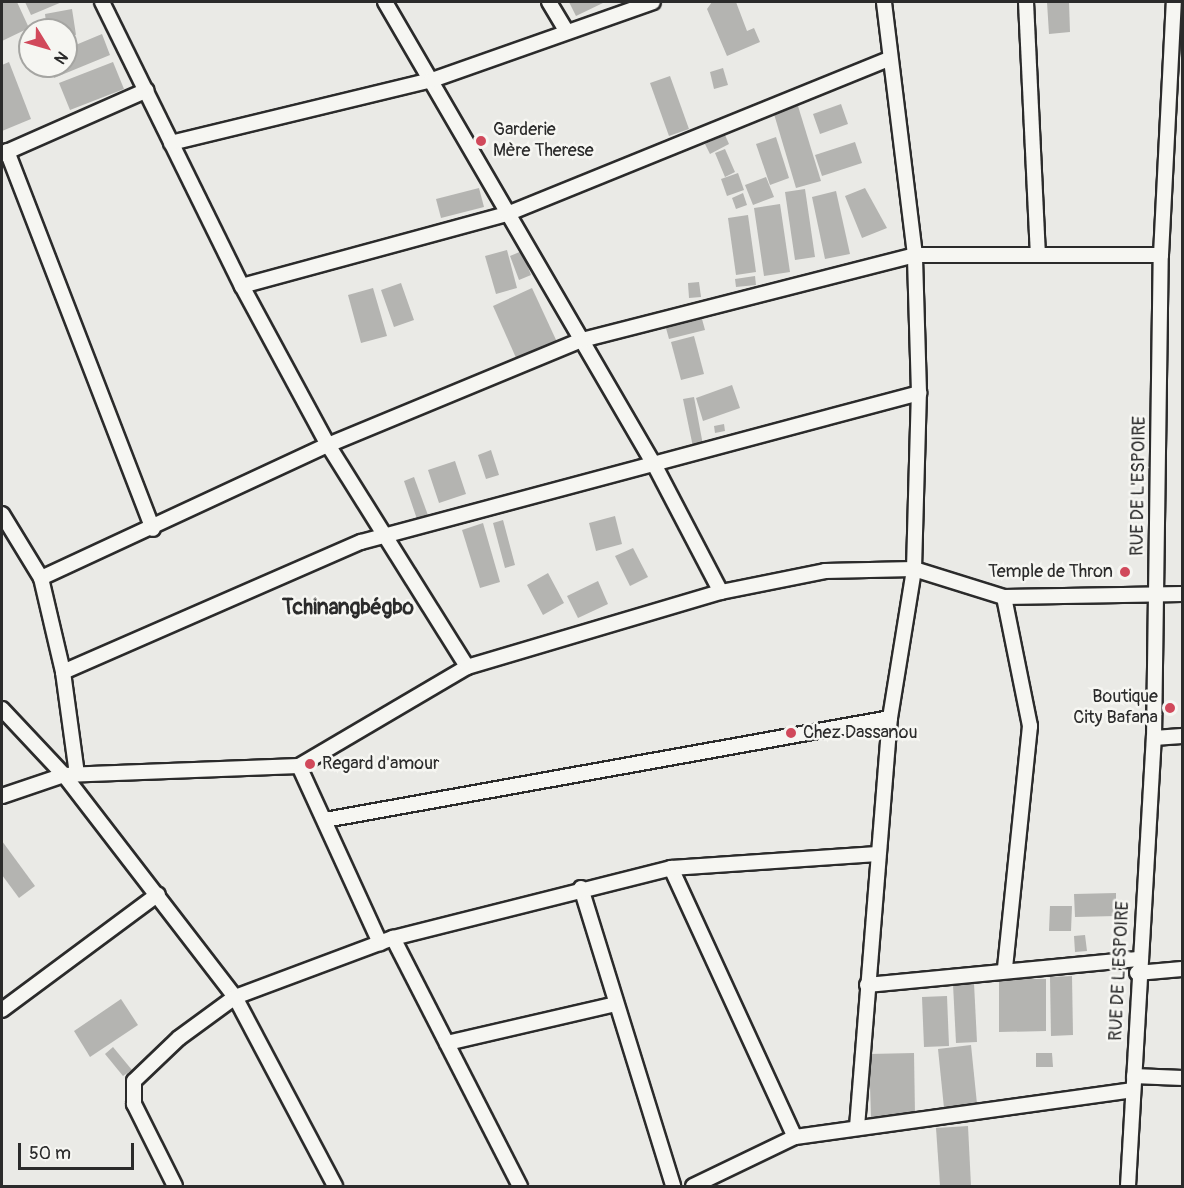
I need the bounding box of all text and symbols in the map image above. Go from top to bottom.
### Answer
north arrow [18,18,78,78]
text: N [50,47,72,68]
place label: Garderie Mère Therese [493,120,594,162]
marker: Garderie Mère Therese [474,134,488,148]
street label: RUE DE L'ESPOIRE [1127,416,1151,556]
place label: Temple de Thron [988,561,1113,583]
marker: Temple de Thron [1118,565,1132,579]
district label: Tchinangbégbo [282,595,414,621]
place label: Boutique City Bafana [1073,687,1158,730]
marker: Boutique City Bafana [1163,701,1177,715]
place label: Chez Dassanou [803,722,918,744]
marker: Chez Dassanou [784,726,798,740]
place label: Regard d'amour [322,753,439,775]
marker: Regard d'amour [303,757,317,771]
street label: RUE DE L'ESPOIRE [1106,901,1134,1041]
scale bar [21,1131,136,1169]
text: 50 m [29,1142,71,1165]

